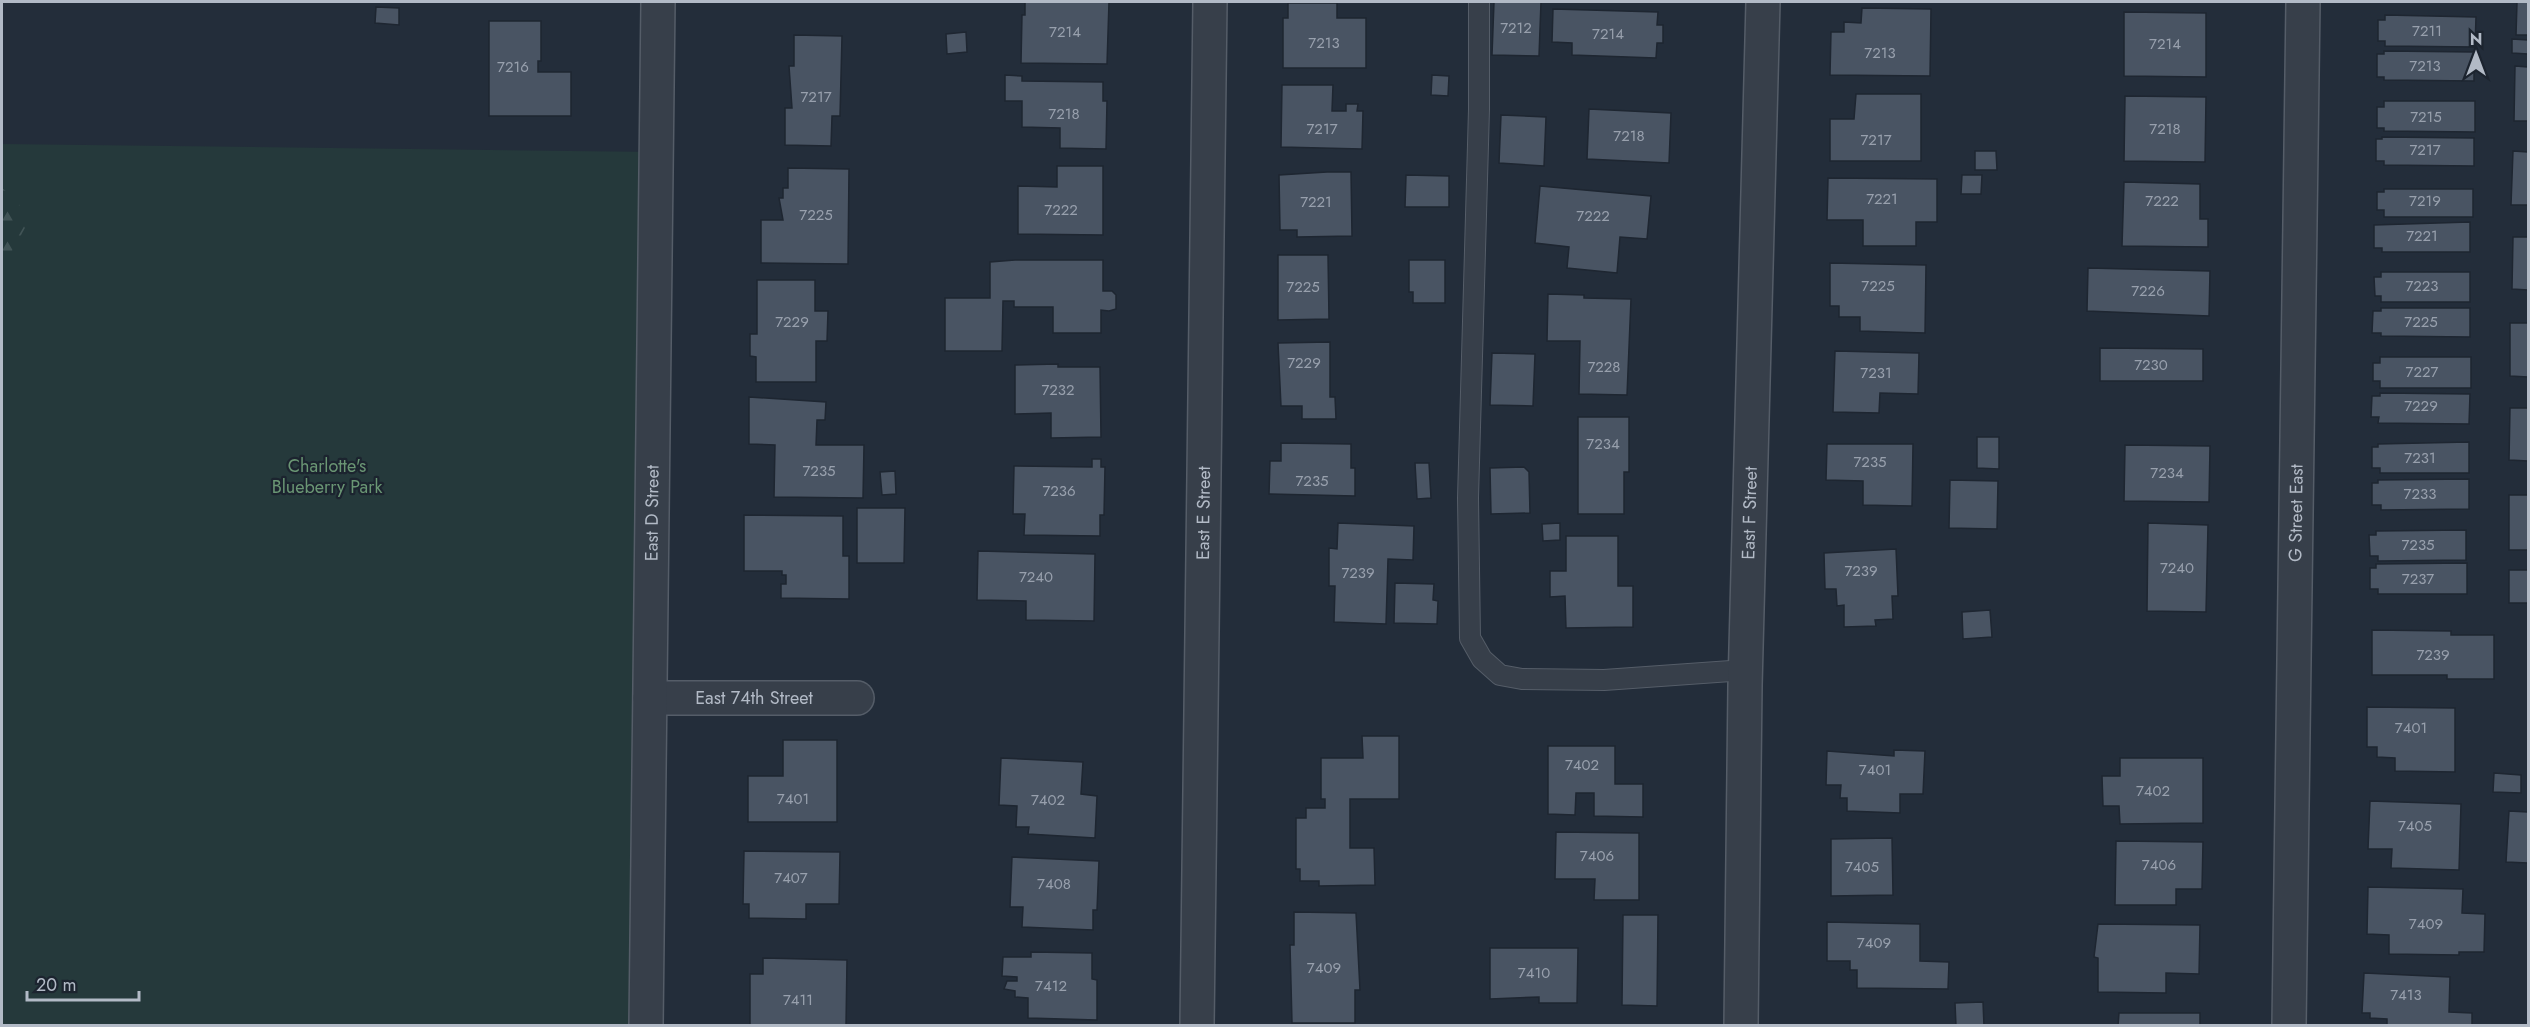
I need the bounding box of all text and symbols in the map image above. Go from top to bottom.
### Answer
house number: 7212 [1500,17,1532,39]
house number: 7211 [2412,20,2442,42]
house number: 7214 [1049,21,1081,43]
house number: 7214 [1592,23,1624,45]
north arrow [2446,24,2506,84]
text: N [2470,28,2482,51]
house number: 7213 [1308,32,1340,54]
house number: 7214 [2149,33,2181,55]
house number: 7213 [1864,42,1896,64]
house number: 7213 [2409,55,2441,77]
house number: 7216 [497,56,529,78]
house number: 7217 [800,86,832,108]
house number: 7218 [1048,103,1080,125]
house number: 7215 [2410,106,2442,128]
house number: 7217 [1306,118,1338,140]
house number: 7218 [2149,118,2181,140]
house number: 7218 [1613,125,1645,147]
house number: 7217 [1860,129,1892,151]
house number: 7217 [2409,139,2441,161]
house number: 7221 [1866,188,1898,210]
house number: 7222 [2145,190,2179,212]
house number: 7219 [2409,190,2441,212]
house number: 7221 [1300,191,1332,213]
house number: 7222 [1044,199,1078,221]
house number: 7225 [799,204,833,226]
house number: 7222 [1576,205,1610,227]
house number: 7221 [2406,225,2438,247]
house number: 7225 [1861,275,1895,297]
house number: 7223 [2405,275,2439,297]
house number: 7225 [1286,276,1320,298]
house number: 7226 [2131,280,2165,302]
house number: 7229 [775,311,809,333]
house number: 7225 [2404,311,2438,333]
house number: 7229 [1287,352,1321,374]
house number: 7230 [2134,354,2168,376]
house number: 7228 [1587,356,1621,378]
house number: 7227 [2406,361,2439,383]
house number: 7231 [1860,362,1892,384]
house number: 7232 [1041,379,1075,401]
house number: 7229 [2404,395,2438,417]
house number: 7234 [1586,433,1620,455]
house number: 7231 [2404,447,2436,469]
house number: 7235 [1853,451,1887,473]
park label: Charlotte's Blueberry Park [272,453,382,500]
house number: 7235 [802,460,836,482]
house number: 7234 [2150,462,2184,484]
street label: G Street East [2282,463,2310,562]
street label: East D Street [638,464,666,561]
street label: East E Street [1190,465,1217,560]
street label: East F Street [1735,466,1764,560]
house number: 7235 [1295,470,1329,492]
house number: 7236 [1042,480,1076,502]
house number: 7233 [2404,483,2436,505]
house number: 7235 [2401,534,2435,556]
house number: 7240 [2160,557,2194,579]
house number: 7239 [1844,560,1878,582]
house number: 7239 [1341,562,1375,584]
house number: 7240 [1019,566,1053,588]
house number: 7237 [2402,568,2434,590]
house number: 7239 [2416,644,2450,666]
street label: East 74th Street [695,685,814,711]
house number: 7401 [2395,717,2427,739]
house number: 7402 [1565,754,1599,776]
house number: 7401 [1859,759,1891,781]
house number: 7402 [2136,780,2170,802]
house number: 7401 [777,788,809,810]
house number: 7402 [1031,789,1065,811]
house number: 7405 [2398,815,2432,837]
house number: 7406 [1580,845,1614,867]
house number: 7406 [2142,854,2176,876]
house number: 7405 [1845,856,1879,878]
house number: 7407 [774,867,808,889]
house number: 7408 [1037,873,1071,895]
house number: 7409 [2409,913,2443,935]
house number: 7409 [1857,932,1891,954]
house number: 7409 [1307,957,1341,979]
house number: 7410 [1518,962,1550,984]
scale bar [27,964,140,1002]
text: 20 m [36,972,76,998]
house number: 7412 [1035,975,1067,997]
house number: 7413 [2390,984,2422,1006]
house number: 7411 [783,989,813,1011]

